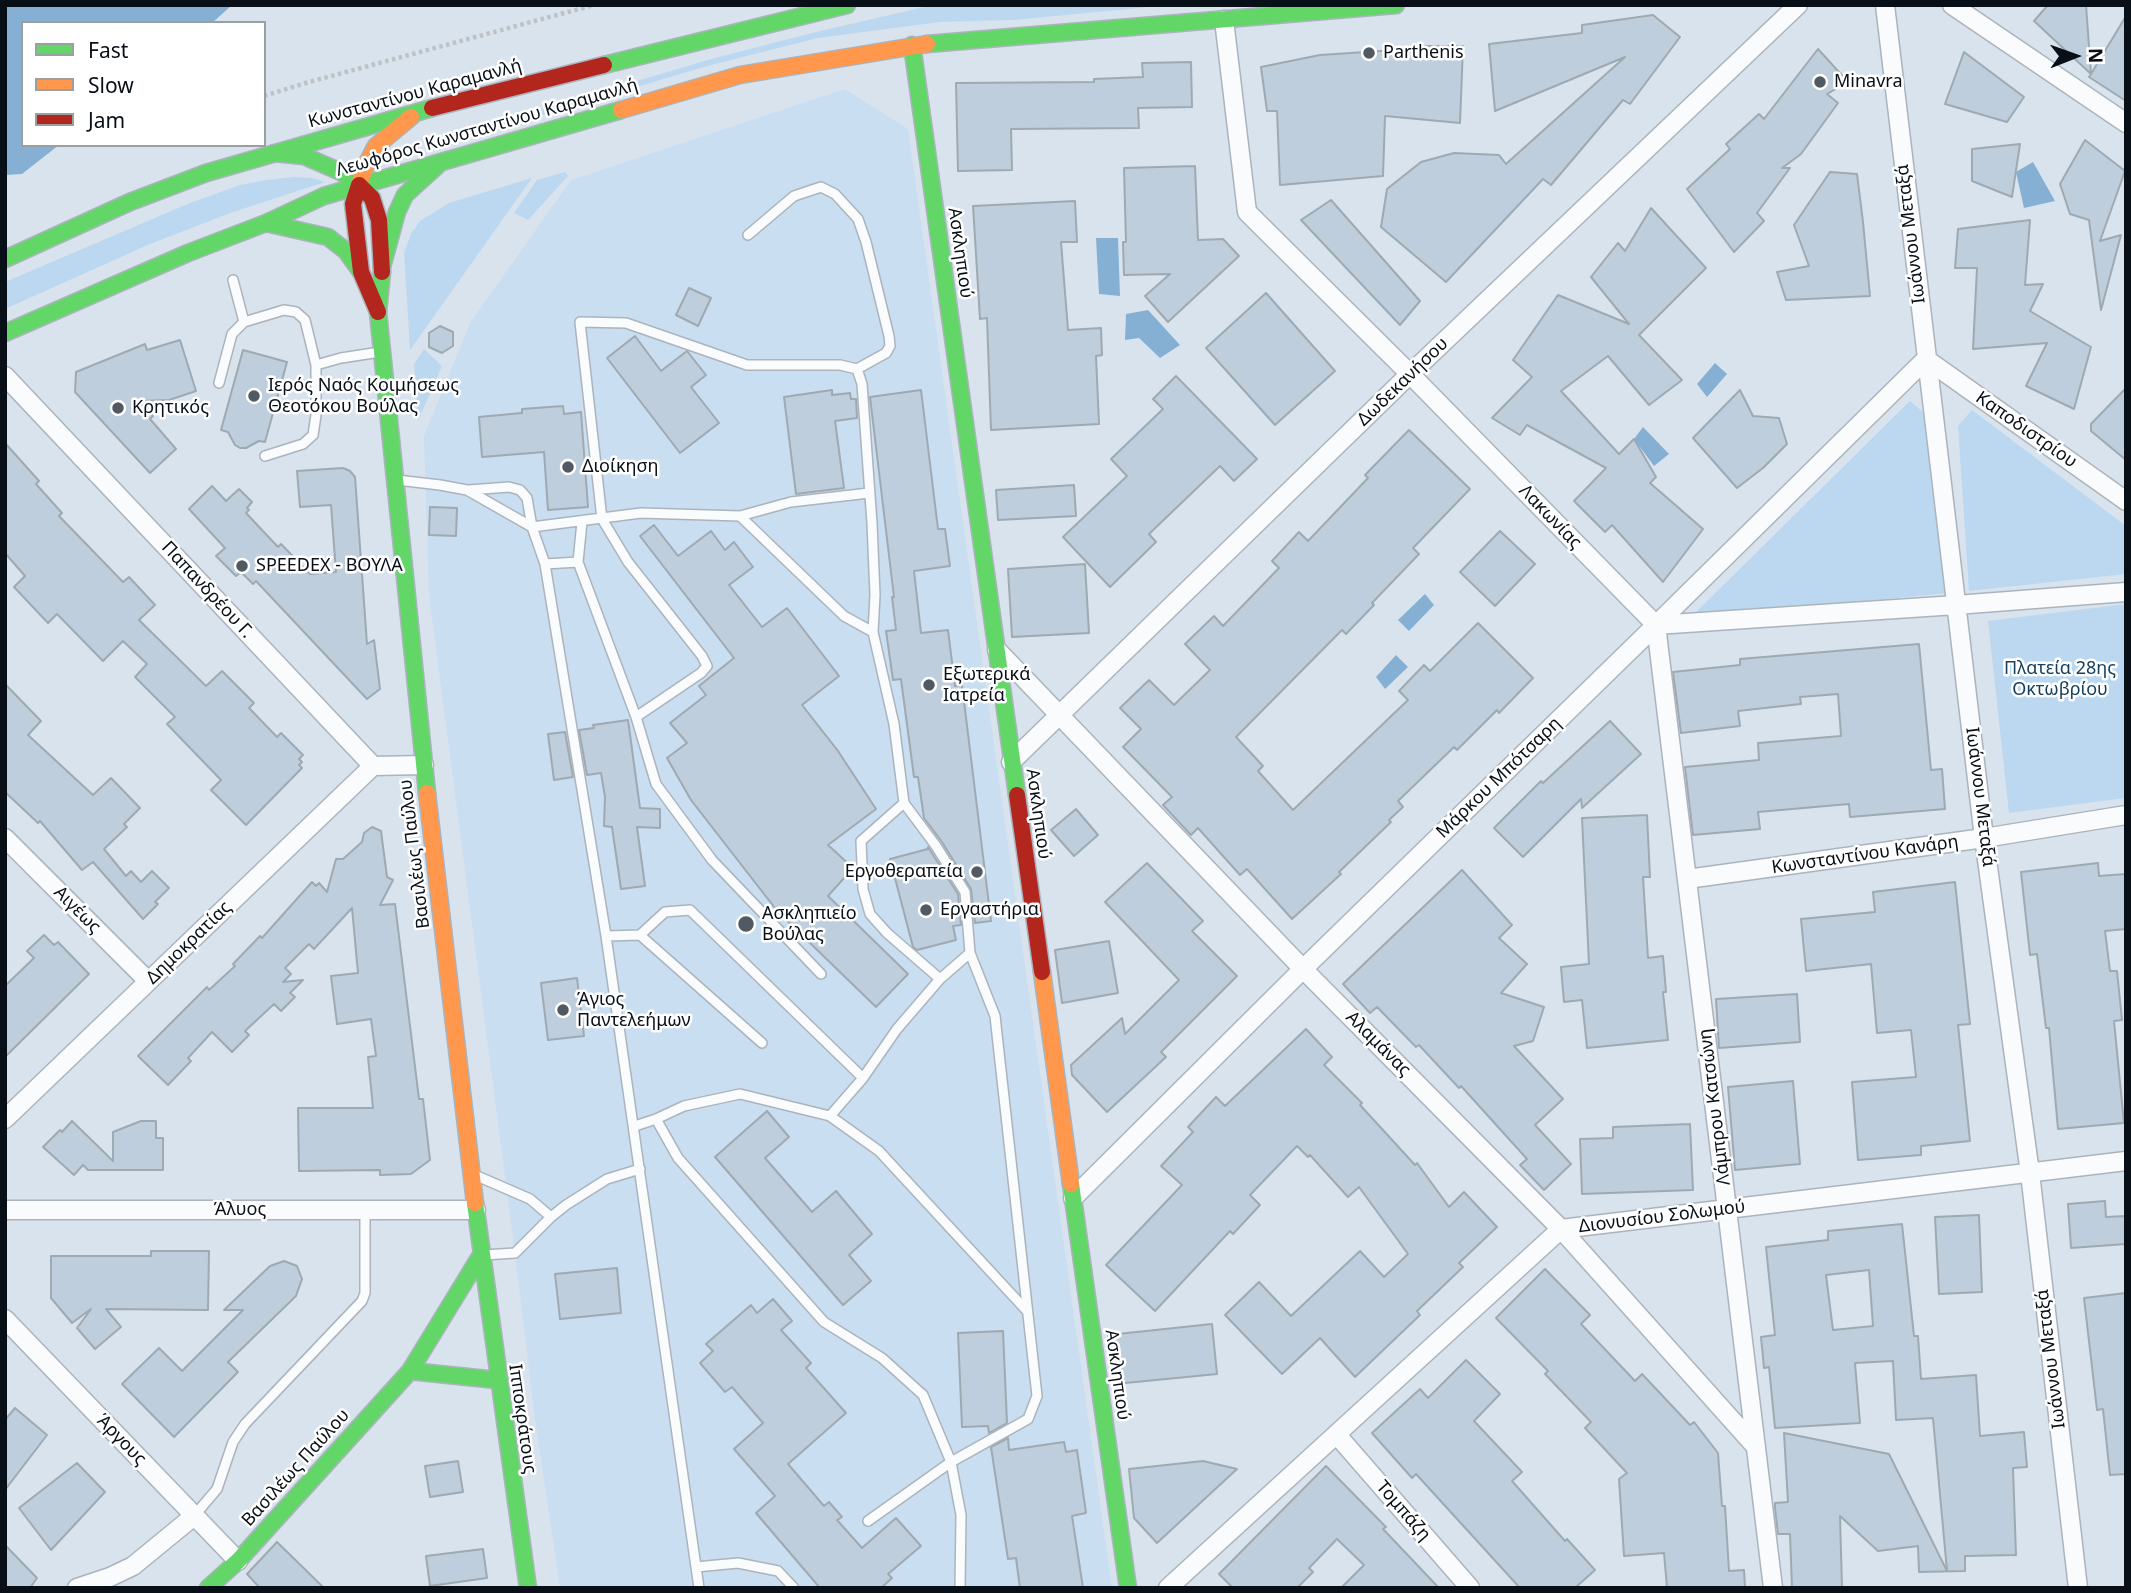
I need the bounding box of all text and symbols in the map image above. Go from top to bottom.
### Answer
legend [21,21,266,147]
north arrow [2040,21,2110,91]
text: Fast [88,36,128,64]
place label: Parthenis [1383,42,1464,64]
marker: Parthenis [1361,45,1377,61]
text: N [2083,48,2109,64]
street label: Κωνσταντίνου Καραμανλή [306,55,524,133]
text: Slow [88,71,134,99]
place label: Minavra [1834,71,1903,93]
marker: Minavra [1812,74,1828,90]
street label: Λεωφόρος Κωνσταντίνου Καραμανλή [334,75,640,181]
text: Jam [88,106,125,134]
street label: Ιωάννου Μεταξά [1892,163,1930,305]
street label: Ασκληπιού [943,206,977,300]
street label: Δωδεκανήσου [1353,333,1453,431]
place label: Ιερός Ναός Κοιμήσεως Θεοτόκου Βούλας [268,375,459,418]
street label: Καποδιστρίου [1971,387,2081,473]
marker: Ιερός Ναός Κοιμήσεως Θεοτόκου Βούλας [246,388,262,404]
place label: Κρητικός [132,397,209,419]
marker: Κρητικός [110,400,126,416]
place label: Διοίκηση [582,456,659,478]
marker: Διοίκηση [560,459,576,475]
street label: Λακωνίας [1514,481,1586,553]
street label: Παπανδρέου Γ. [157,537,257,643]
place label: SPEEDEX - ΒΟΥΛΑ [256,555,403,577]
marker: SPEEDEX - ΒΟΥΛΑ [234,558,250,574]
park label: Πλατεία 28ης Οκτωβρίου [2004,658,2116,700]
place label: Εξωτερικά Ιατρεία [943,664,1030,706]
marker: Εξωτερικά Ιατρεία [921,677,937,693]
street label: Μάρκου Μπότσαρη [1432,713,1566,843]
street label: Ιωάννου Μεταξά [1961,726,1999,868]
street label: Ασκληπιού [1021,767,1055,861]
street label: Βασιλέως Παύλου [395,778,435,930]
street label: Κωνσταντίνου Κανάρη [1770,831,1960,879]
place label: Εργοθεραπεία [845,861,963,883]
marker: Εργοθεραπεία [969,864,985,880]
street label: Αιγέως [49,882,105,938]
street label: Δημοκρατίας [142,897,236,989]
place label: Εργαστήρια [940,899,1039,921]
marker: Εργαστήρια [918,902,934,918]
place label: Ασκληπιείο Βούλας [762,903,857,946]
marker: Ασκληπιείο Βούλας [736,914,756,934]
place label: Άγιος Παντελεήμων [577,989,691,1032]
marker: Άγιος Παντελεήμων [555,1002,571,1018]
street label: Αλαμάνας [1341,1007,1415,1081]
street label: Λάμπρου Κατσώνη [1695,1027,1735,1187]
street label: Διονυσίου Σολωμού [1577,1196,1747,1238]
street label: Άλυος [214,1199,266,1221]
street label: Ιωάννου Μεταξά [2032,1288,2070,1430]
street label: Ασκληπιού [1100,1328,1134,1422]
street label: Ιπποκράτους [504,1363,540,1475]
street label: Βασιλέως Παύλου [238,1405,354,1531]
street label: Άργους [91,1410,151,1470]
street label: Τομπάζη [1371,1477,1435,1545]

